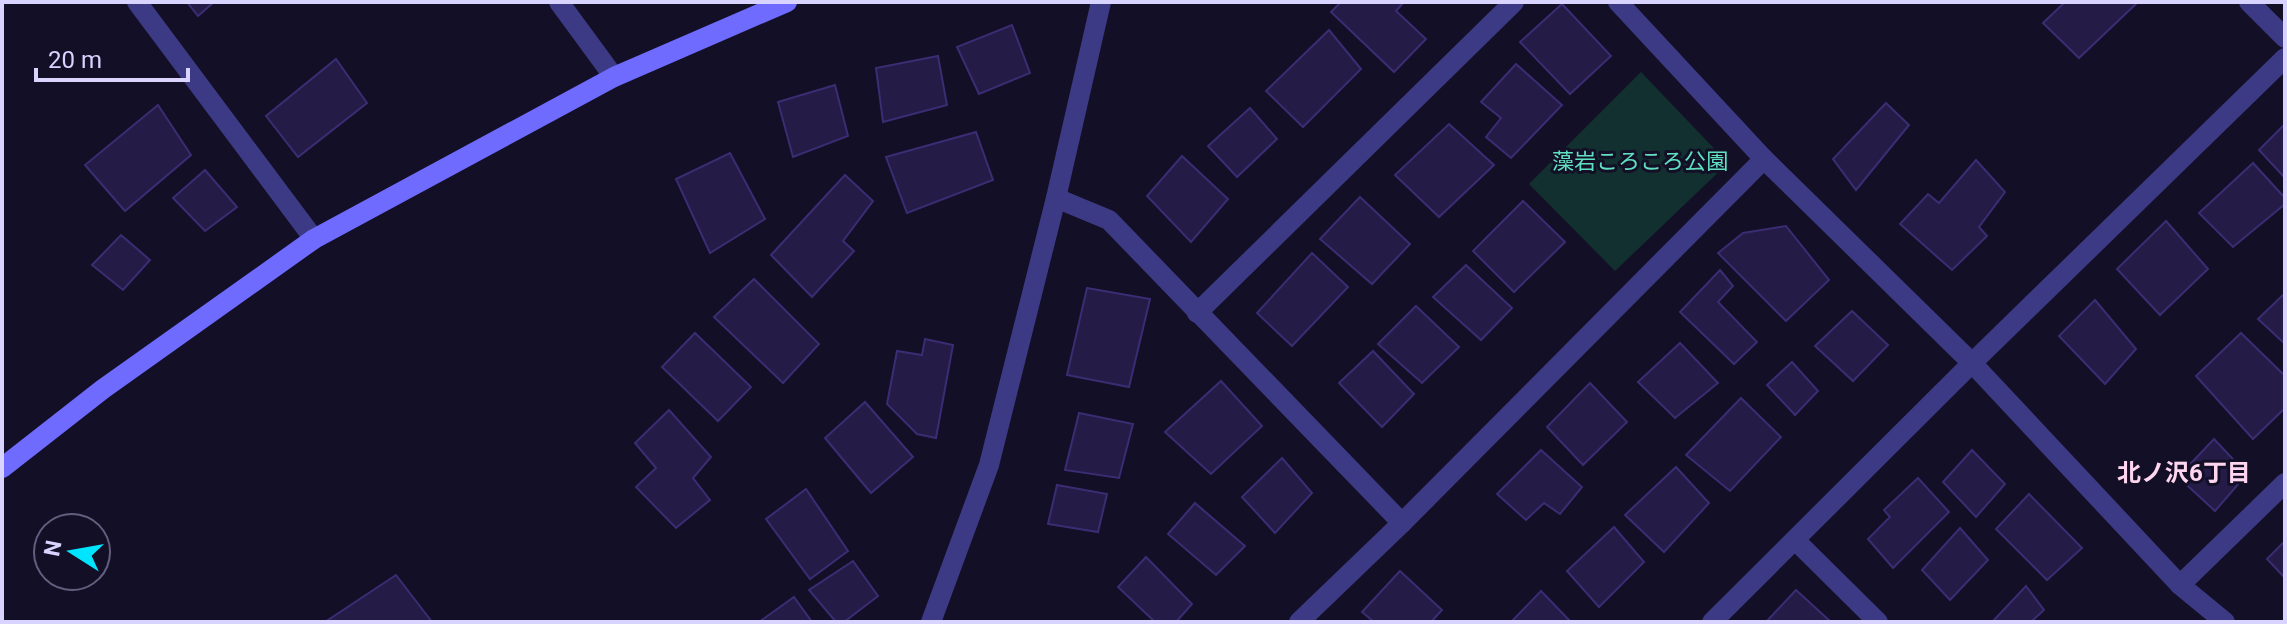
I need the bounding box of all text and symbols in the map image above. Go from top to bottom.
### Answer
scale bar [36,32,188,82]
text: 20 m [48,46,102,74]
park label: 藻岩ころころ公園 [1552,149,1728,174]
district label: 北ノ沢6丁目 [2117,459,2251,487]
north arrow [32,512,112,592]
text: N [39,538,67,558]

